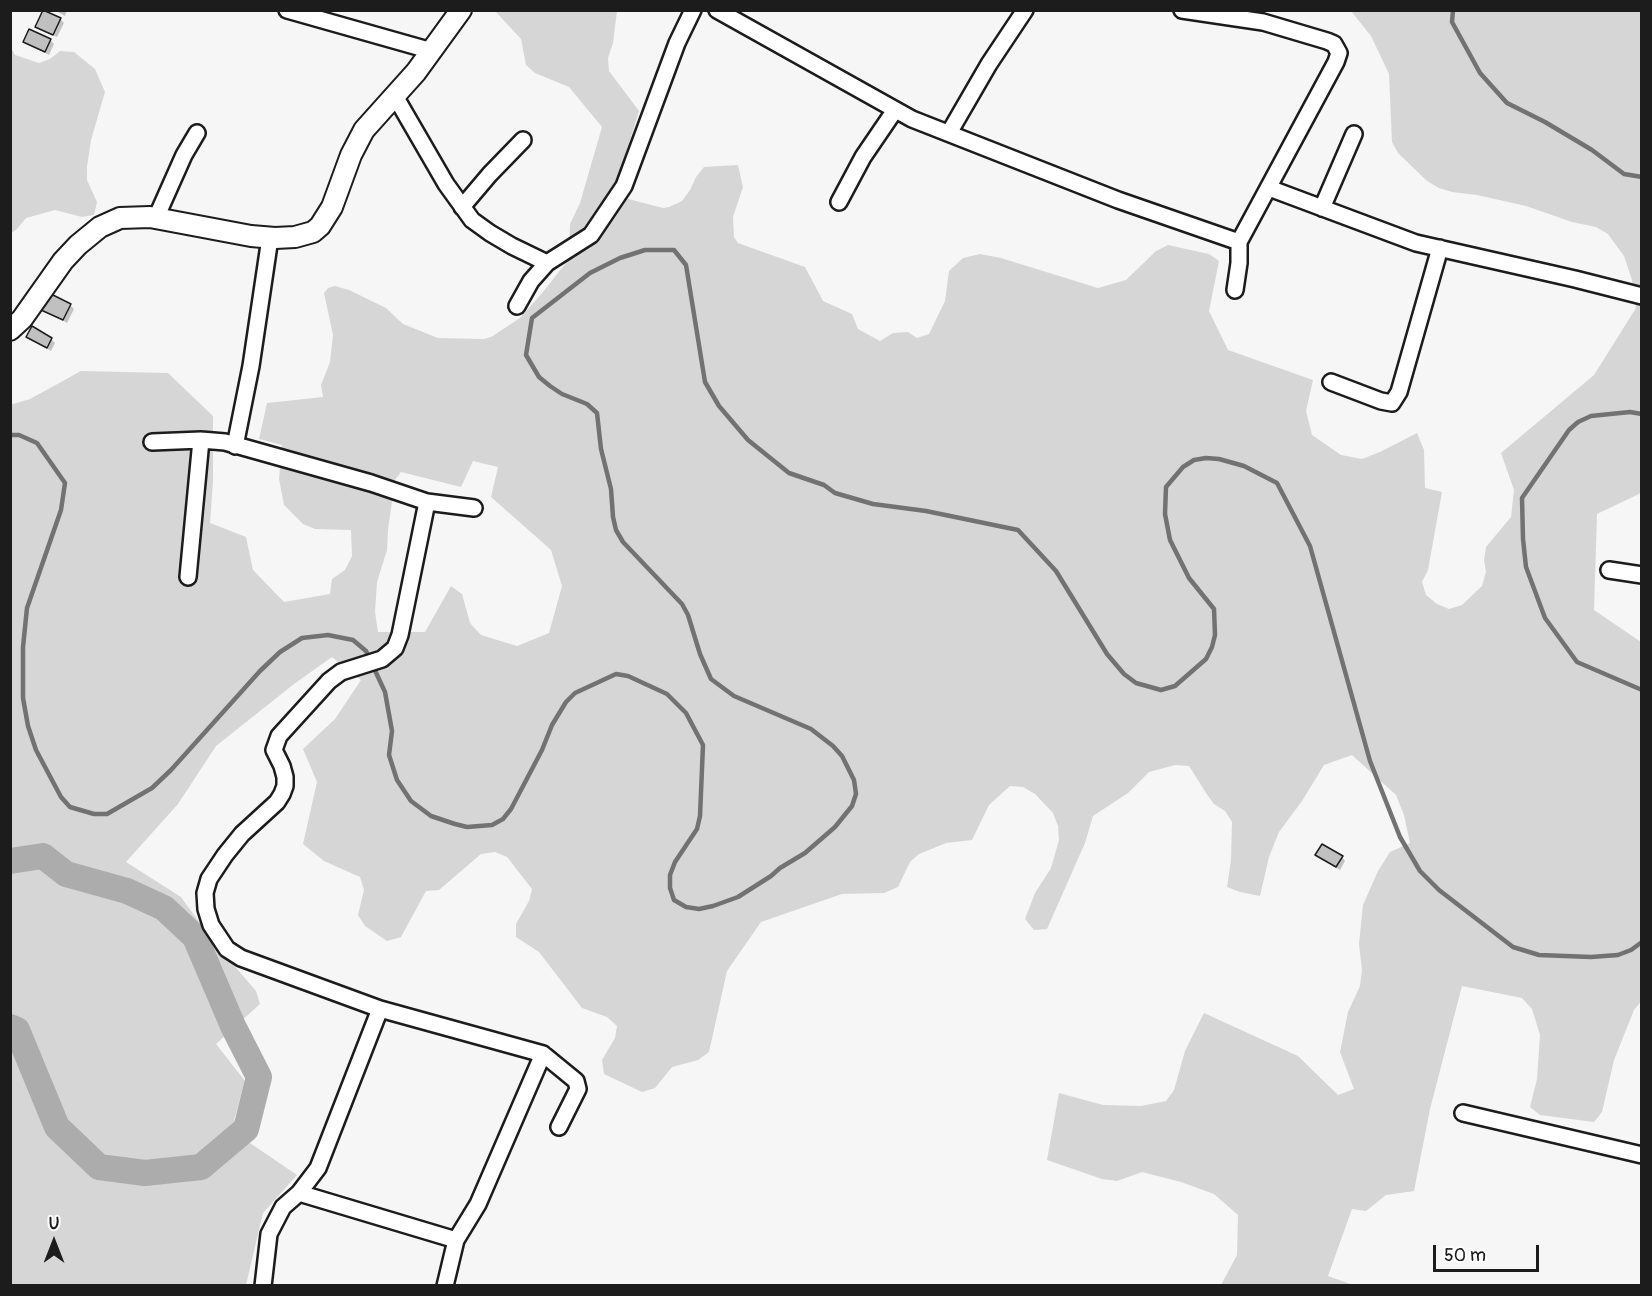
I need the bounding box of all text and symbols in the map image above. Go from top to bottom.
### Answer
north arrow [24,1212,84,1272]
text: U [49,1214,59,1234]
scale bar [1436,1233,1542,1271]
text: 50 m [1444,1244,1486,1267]

